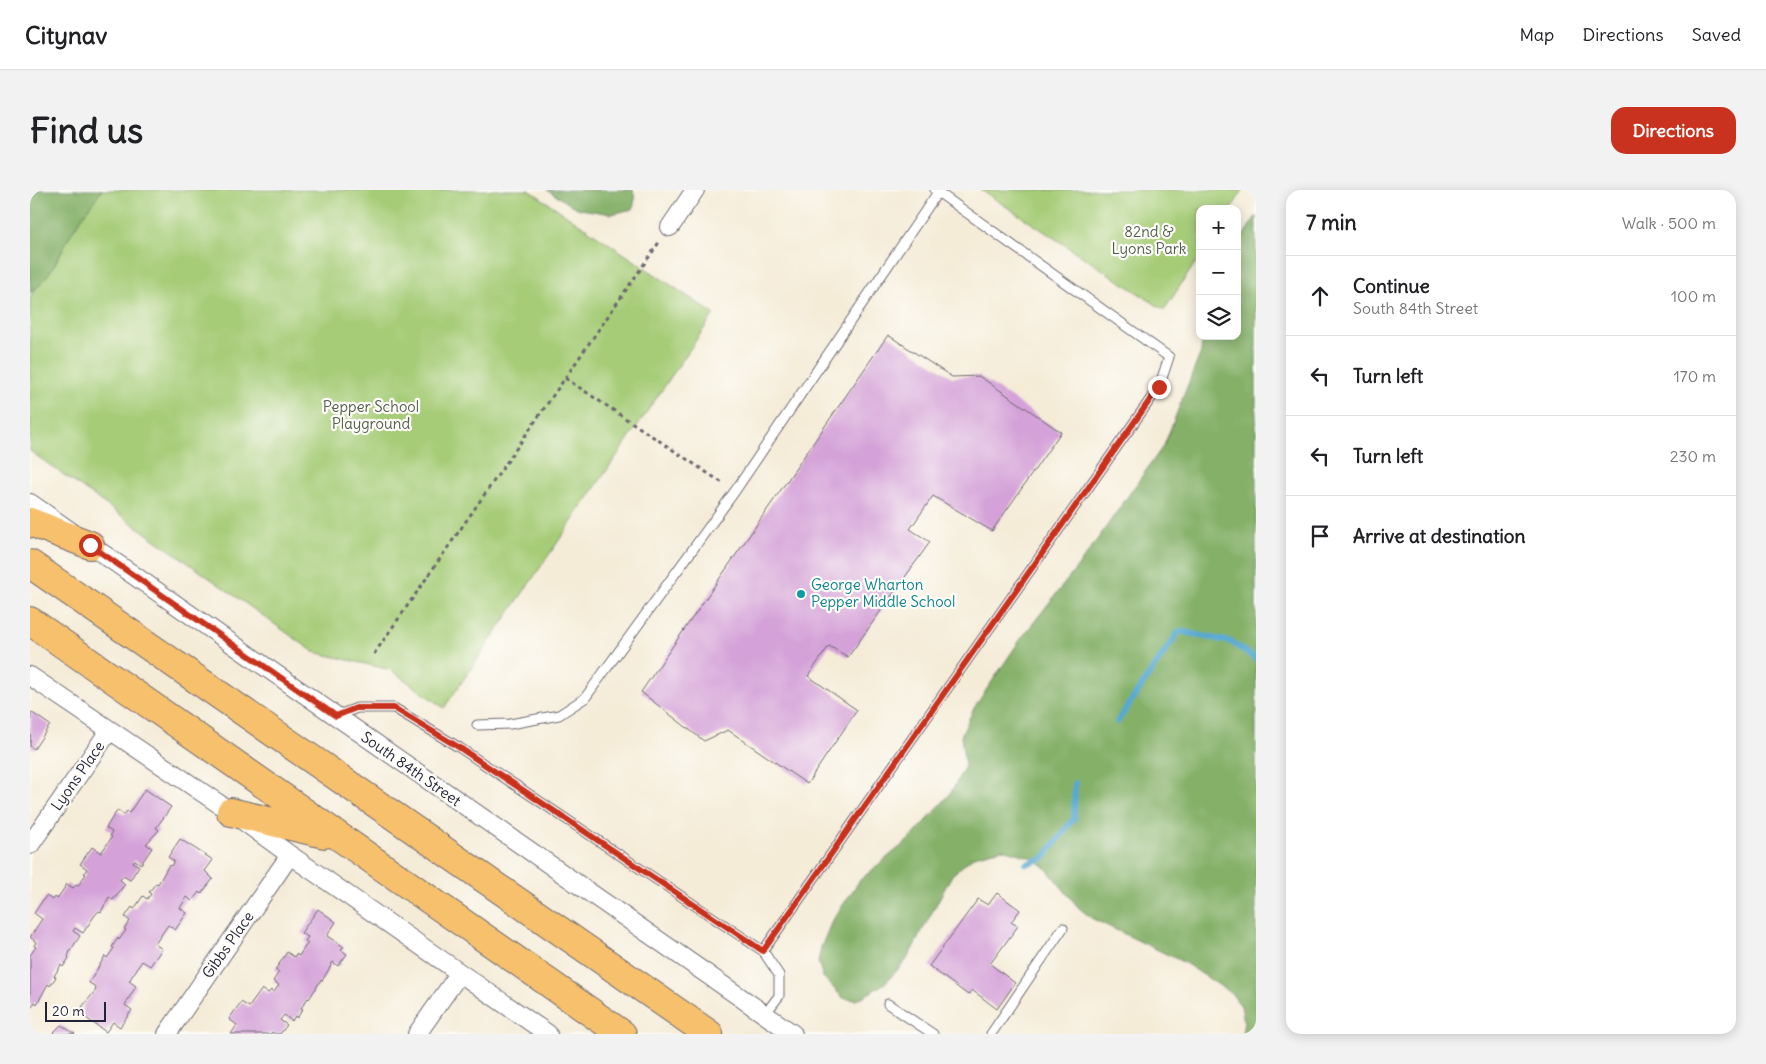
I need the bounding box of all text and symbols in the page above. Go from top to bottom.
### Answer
text: Citynav [25,20,107,50]
text: Map [1519,23,1554,46]
text: Directions [1582,23,1664,46]
text: Saved [1692,23,1741,46]
button: Directions [1611,107,1736,154]
text: Find us [30,108,143,152]
map controls [1196,205,1241,340]
button: + [1196,205,1241,250]
text: 7 min [1306,209,1357,236]
text: Walk · 500 m [1622,213,1716,233]
park label: 82nd & Lyons Park [1111,222,1187,258]
button: − [1196,250,1241,295]
text: Continue [1353,274,1430,298]
icon: ahead [1306,282,1334,310]
text: 100 m [1671,286,1716,306]
button: layers [1196,295,1241,340]
text: South 84th Street [1353,298,1478,318]
icon: left [1306,362,1334,390]
text: Turn left [1353,364,1423,388]
text: 170 m [1673,366,1716,386]
route end [1148,376,1171,399]
park label: Pepper School Playground [323,397,419,433]
icon: left [1306,442,1334,470]
text: Turn left [1353,444,1423,468]
text: 230 m [1670,446,1716,466]
icon: arrive [1306,522,1334,550]
text: Arrive at destination [1353,524,1526,548]
route start [79,534,102,557]
place label: George Wharton Pepper Middle School [811,575,955,611]
marker: George Wharton Pepper Middle School [795,588,807,600]
street label: South 84th Street [358,727,465,810]
street label: Lyons Place [47,737,108,814]
street label: Gibbs Place [198,908,258,982]
scale bar [45,999,106,1022]
text: 20 m [52,1002,85,1020]

